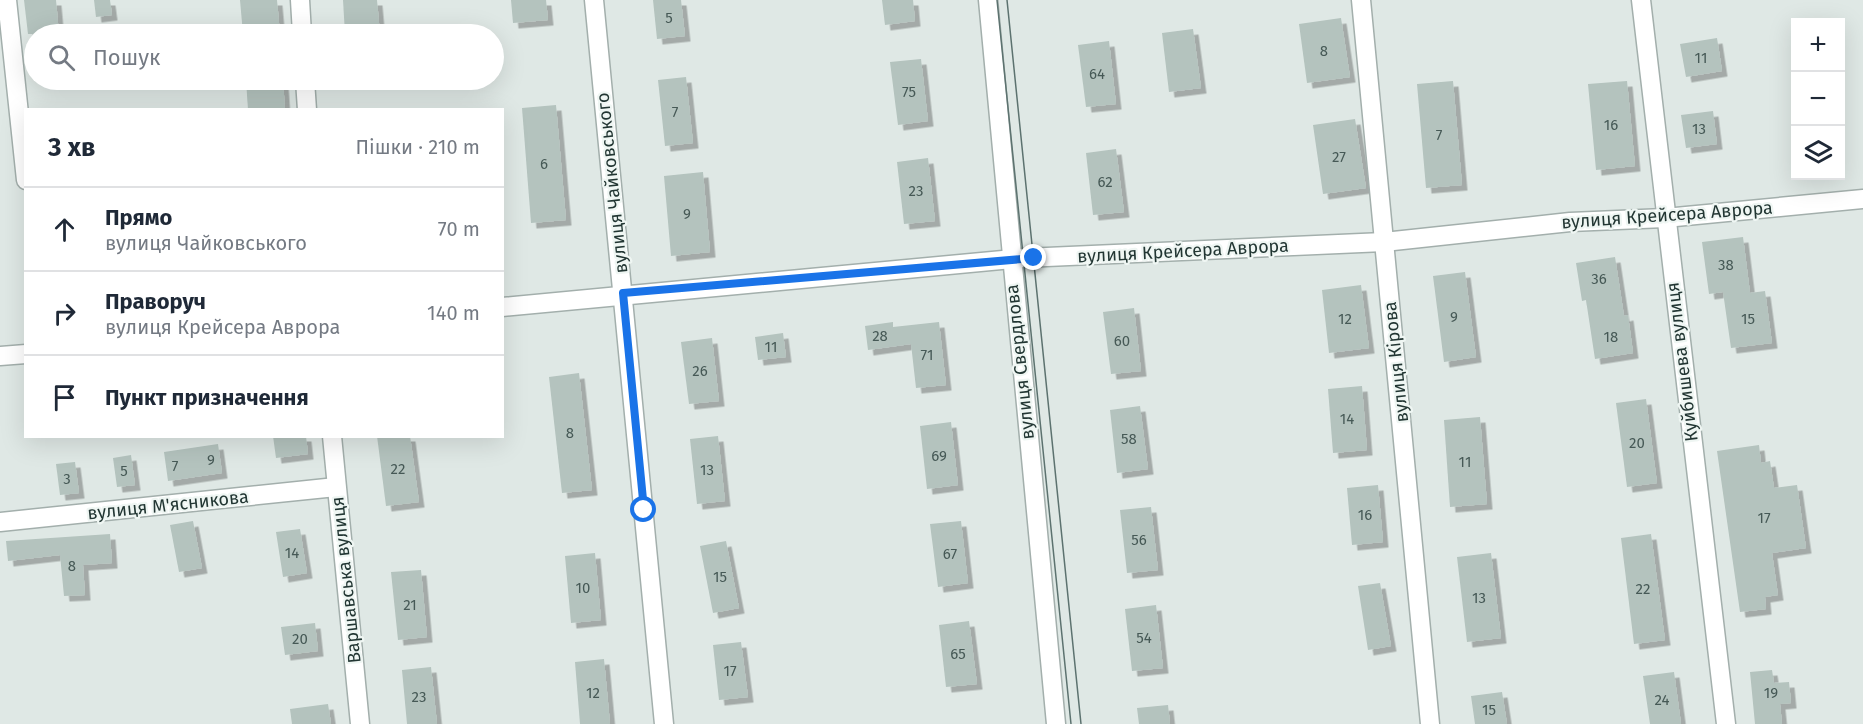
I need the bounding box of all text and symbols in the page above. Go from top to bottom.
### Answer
house number: 5 [665,9,673,27]
map controls [1791,18,1845,180]
button: + [1791,18,1845,72]
search box [24,24,504,90]
icon: search [45,41,78,74]
house number: 8 [1320,42,1328,60]
text: Пошук [93,44,160,71]
house number: 11 [1695,49,1707,67]
house number: 64 [1089,65,1105,83]
button: − [1791,72,1845,126]
house number: 75 [902,83,916,101]
street label: вулиця Чайковського [592,91,632,275]
house number: 7 [672,103,679,121]
house number: 16 [1604,116,1618,134]
house number: 13 [1692,120,1706,138]
house number: 7 [1436,126,1443,144]
button: layers [1791,126,1845,180]
text: 3 хв [48,132,95,163]
text: Пішки · 210 m [356,135,480,159]
house number: 27 [1332,148,1346,166]
house number: 6 [540,155,548,173]
house number: 62 [1097,173,1113,191]
house number: 23 [909,182,923,200]
street label: вулиця Крейсера Аврора [1561,197,1773,233]
text: Прямо [105,204,172,231]
house number: 9 [683,205,691,223]
icon: ahead [48,213,81,246]
text: 70 m [438,217,480,241]
text: вулиця Чайковського [105,231,307,255]
street label: вулиця Крейсера Аврора [1077,234,1289,268]
route end [1020,244,1046,270]
house number: 38 [1718,256,1734,274]
house number: 36 [1591,270,1607,288]
street label: Куйбишева вулиця [1661,281,1703,443]
street label: вулиця Свердлова [1001,283,1039,441]
text: Праворуч [105,288,206,315]
icon: right [48,297,81,330]
street label: вулиця Кірова [1379,300,1413,424]
text: 140 m [427,301,480,325]
house number: 9 [1450,308,1458,326]
house number: 12 [1338,310,1352,328]
house number: 15 [1741,310,1755,328]
text: вулиця Крейсера Аврора [105,315,341,339]
house number: 28 [872,327,888,345]
house number: 18 [1604,328,1618,346]
house number: 60 [1114,332,1130,350]
house number: 11 [765,338,777,356]
house number: 71 [921,346,933,364]
house number: 26 [692,362,708,380]
icon: arrive [48,381,81,414]
text: Пункт призначення [105,384,309,411]
house number: 14 [1340,410,1354,428]
house number: 8 [566,424,574,442]
house number: 58 [1121,430,1137,448]
house number: 20 [1629,434,1645,452]
house number: 69 [931,447,947,465]
house number: 9 [207,451,215,469]
house number: 11 [1459,453,1471,471]
house number: 7 [172,457,179,475]
house number: 22 [391,460,405,478]
house number: 13 [700,461,714,479]
house number: 5 [120,462,128,480]
house number: 3 [63,470,71,488]
street label: вулиця М'ясникова [86,486,250,524]
street label: Варшавська вулиця [326,496,366,664]
route start [630,496,656,522]
house number: 16 [1358,506,1372,524]
house number: 17 [1757,509,1771,527]
house number: 56 [1131,531,1147,549]
house number: 14 [285,544,299,562]
house number: 67 [943,545,957,563]
house number: 8 [68,557,76,575]
house number: 15 [713,568,727,586]
house number: 10 [576,579,590,597]
house number: 22 [1636,580,1650,598]
house number: 13 [1472,589,1486,607]
house number: 21 [403,596,417,614]
house number: 54 [1136,629,1152,647]
house number: 20 [292,630,308,648]
house number: 65 [950,645,966,663]
house number: 17 [723,662,737,680]
house number: 12 [586,684,600,702]
house number: 19 [1764,684,1778,702]
house number: 23 [412,688,426,706]
house number: 24 [1654,691,1670,709]
house number: 15 [1482,701,1496,719]

